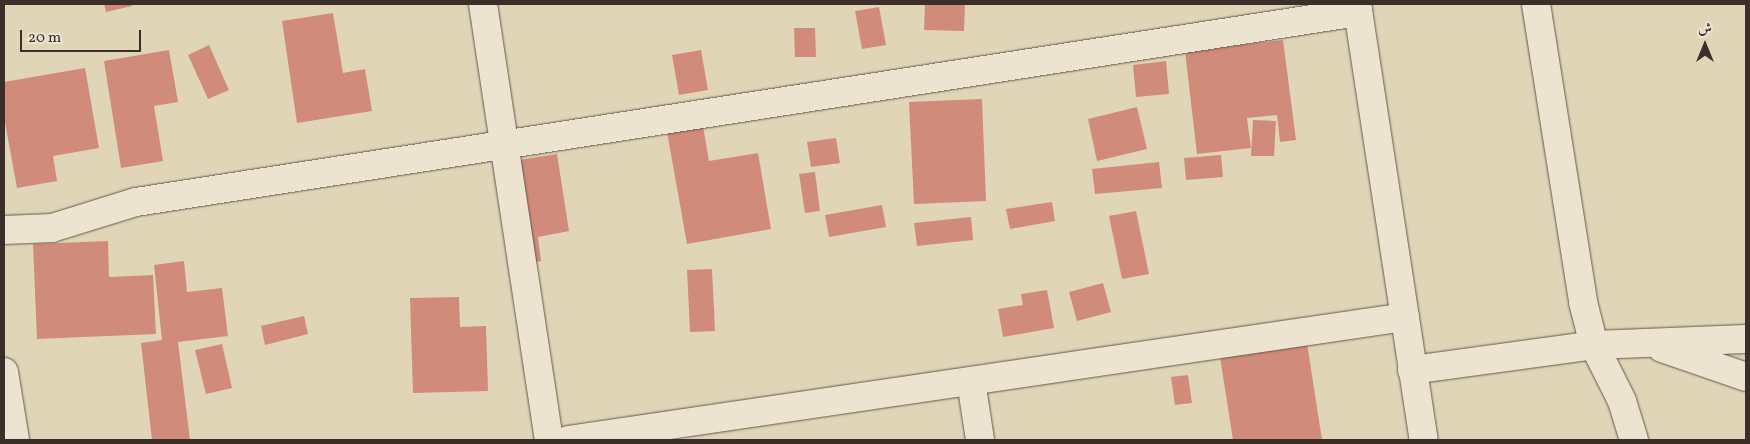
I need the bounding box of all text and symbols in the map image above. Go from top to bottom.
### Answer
scale bar [22,20,144,52]
north arrow [1680,20,1730,70]
text: ش [1698,20,1712,39]
text: 20 m [28,28,61,49]

